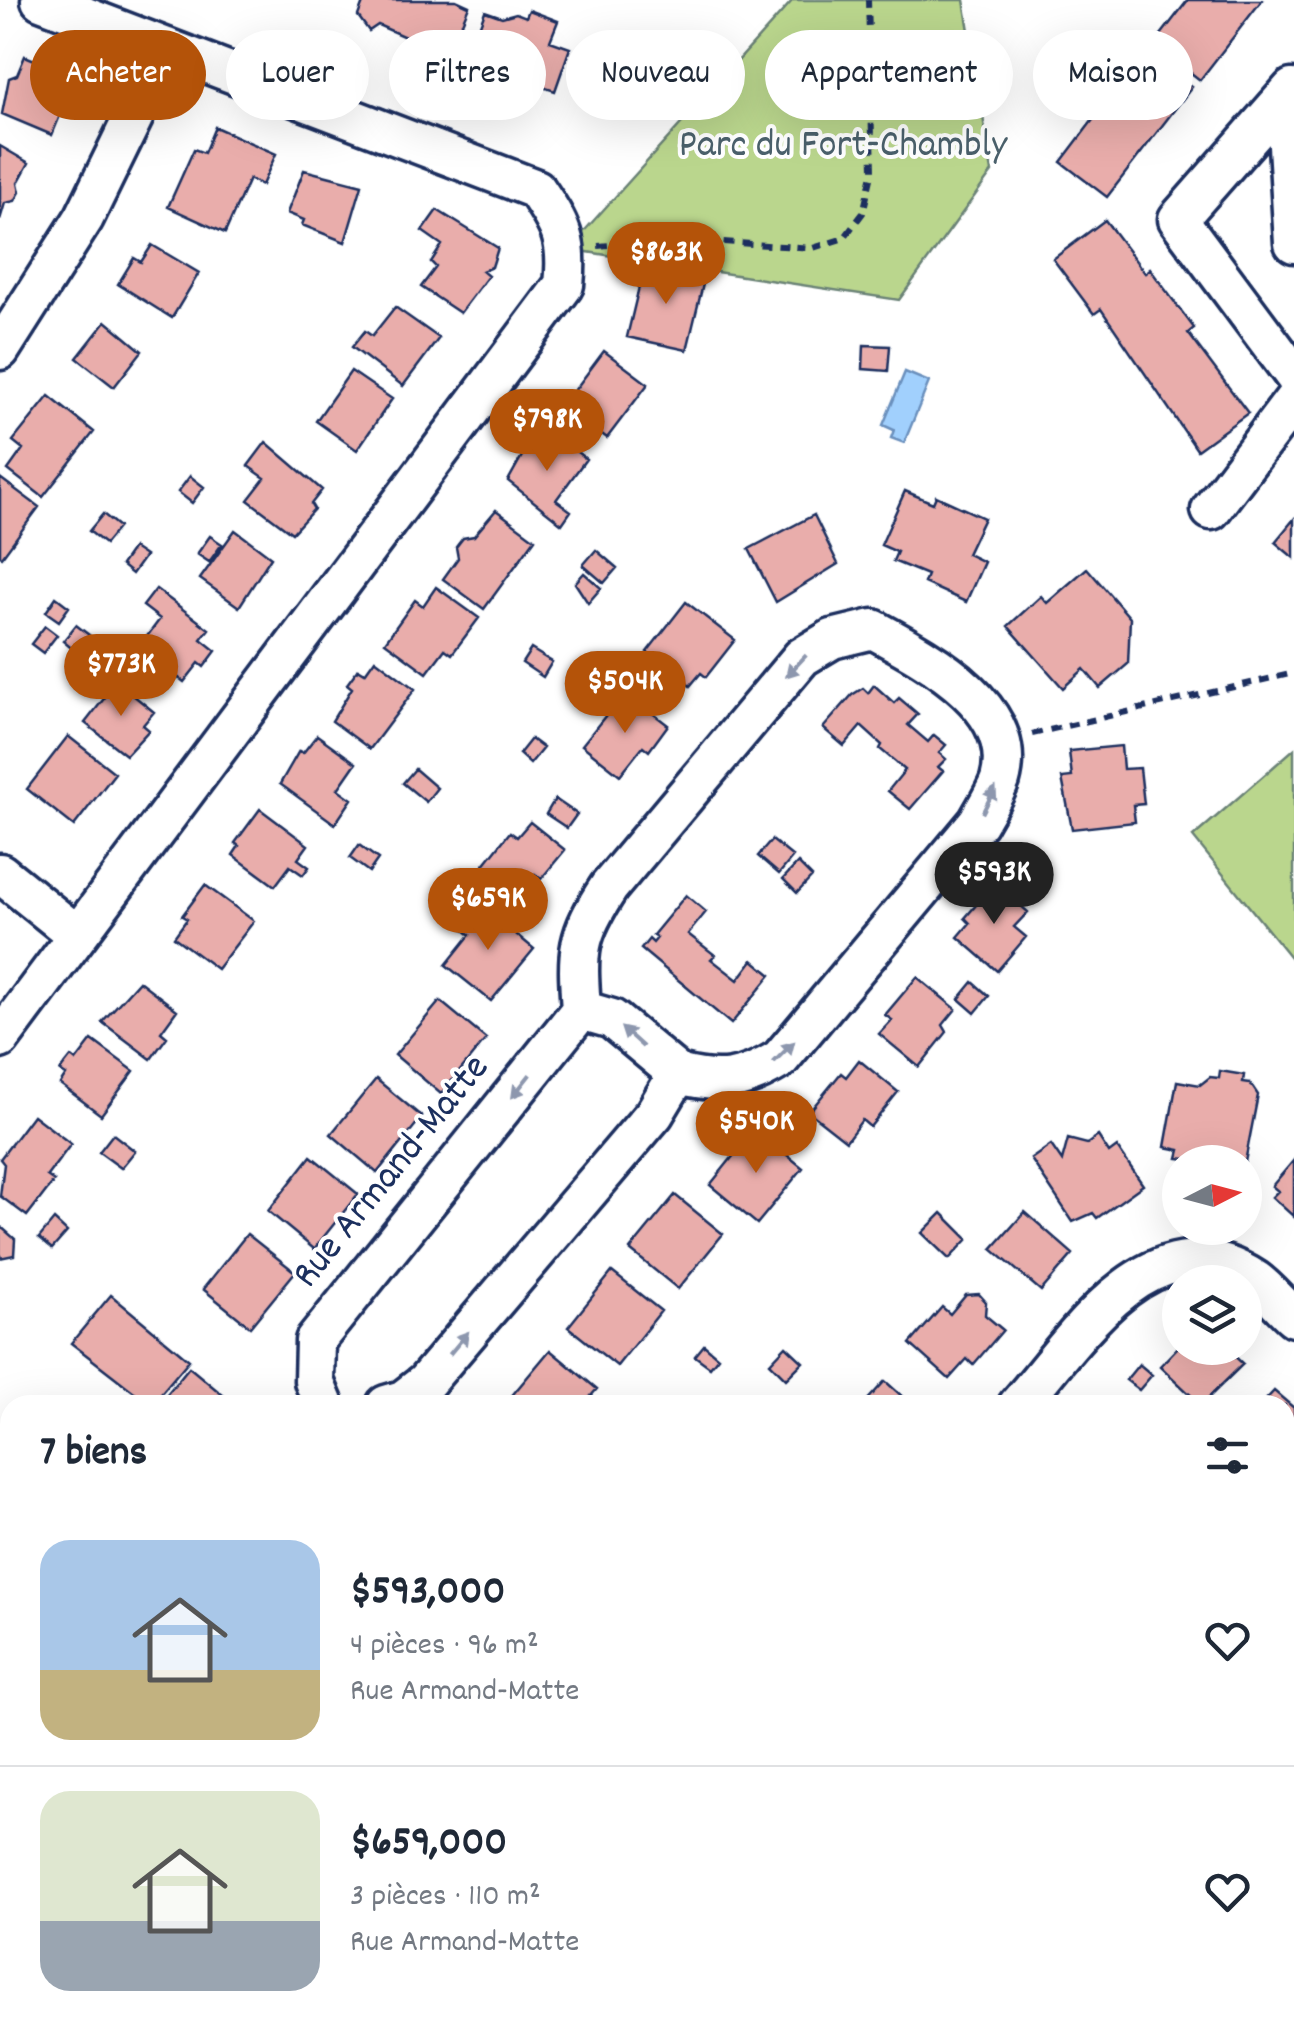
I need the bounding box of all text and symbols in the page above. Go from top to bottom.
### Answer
chip: Acheter [30,30,206,120]
chip: Louer [226,30,369,120]
chip: Filtres [389,30,546,120]
chip: Nouveau [566,30,745,120]
chip: Appartement [765,30,1013,120]
chip: Maison [1033,30,1193,120]
park label: Parc du Fort-Chambly [679,119,1008,176]
pin: $863K [596,222,736,307]
text: $863K [629,231,703,277]
pin: $798K [477,389,617,474]
text: $798K [512,398,582,444]
pin: $773K [51,634,191,719]
text: $773K [86,643,156,689]
pin: $504K [555,651,695,736]
one-way arrow [785,654,808,678]
text: $504K [587,660,663,706]
one-way arrow [980,786,997,815]
pin: $593K [924,842,1064,927]
text: $593K [957,851,1031,897]
pin: $659K [418,868,558,953]
text: $659K [450,877,526,923]
one-way arrow [620,1026,644,1049]
one-way arrow [772,1040,795,1064]
street label: Rue Armand-Matte [281,1044,505,1302]
one-way arrow [511,1074,532,1099]
pin: $540K [686,1091,826,1176]
text: $540K [718,1100,794,1146]
north arrow [1162,1145,1262,1245]
map controls [1162,1145,1262,1365]
button: layers [1162,1265,1262,1365]
one-way arrow [448,1331,470,1356]
text: 7 biens [40,1425,147,1485]
icon: filters [1200,1428,1255,1483]
text: $593,000 [350,1564,505,1624]
icon: home [120,1580,240,1700]
icon: heart [1200,1613,1255,1668]
text: 4 pièces · 96 m² [350,1624,539,1670]
text: Rue Armand-Matte [350,1670,579,1716]
text: $659,000 [350,1815,507,1875]
icon: home [120,1831,240,1951]
icon: heart [1200,1864,1255,1919]
text: 3 pièces · 110 m² [350,1875,541,1921]
text: Rue Armand-Matte [350,1921,579,1967]

